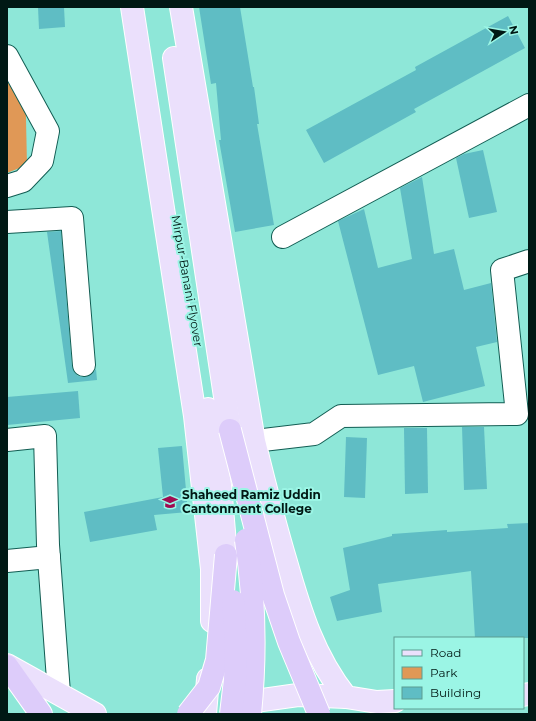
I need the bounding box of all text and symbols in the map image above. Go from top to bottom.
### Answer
north arrow [484,12,524,52]
text: N [506,24,522,36]
street label: Mirpur-Banani Flyover [169,214,207,348]
place label: Shaheed Ramiz Uddin Cantonment College [182,487,321,516]
school or university icon: Shaheed Ramiz Uddin Cantonment College [161,493,179,511]
legend [394,637,524,709]
text: Road [430,645,461,660]
text: Park [430,665,458,680]
text: Building [430,685,481,700]

